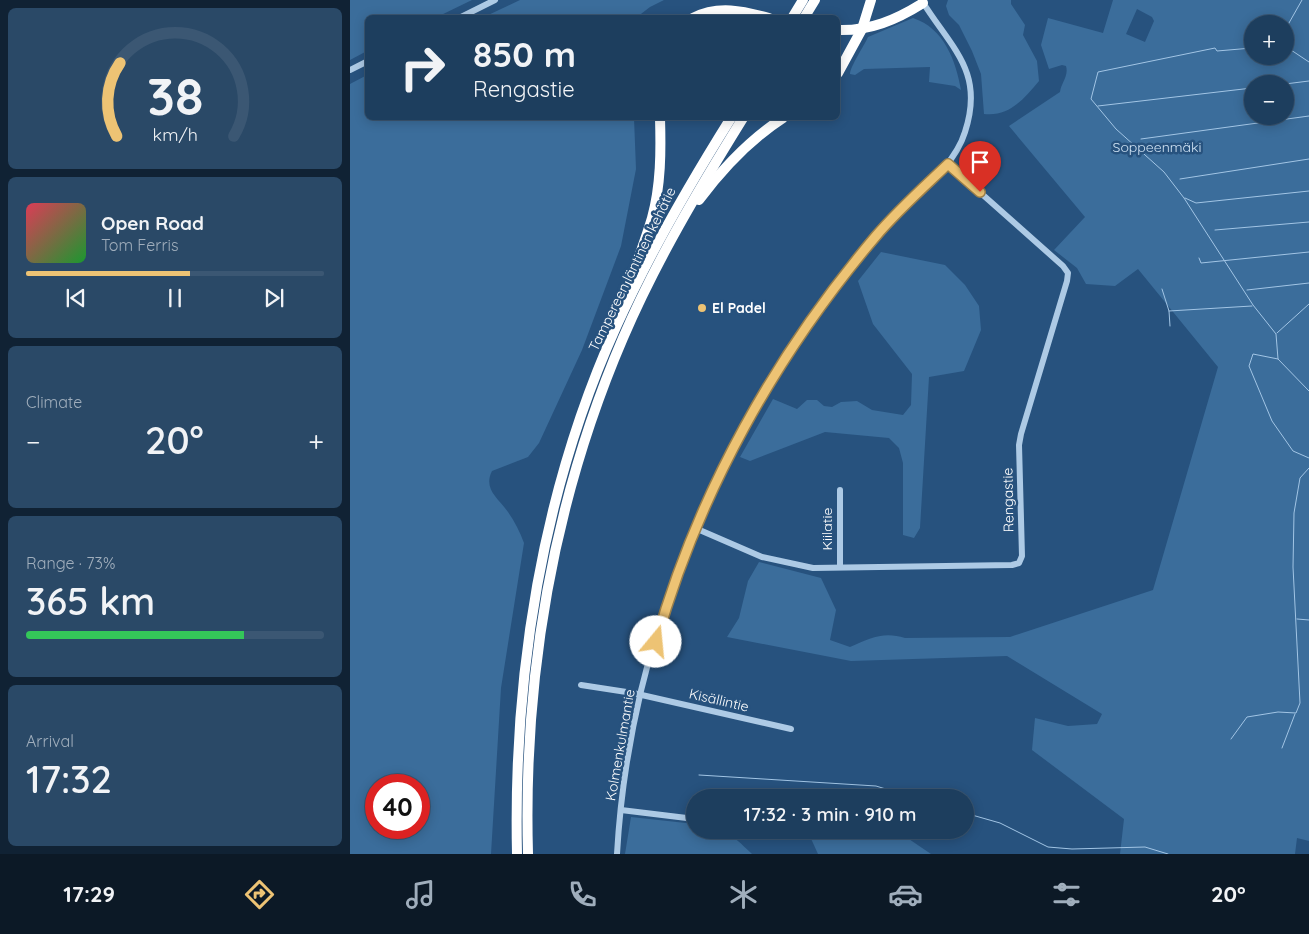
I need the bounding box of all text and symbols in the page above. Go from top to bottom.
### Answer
map controls [1244,15,1294,125]
button: + [1244,15,1294,65]
text: 850 m [473,32,576,76]
icon: right [390,35,455,100]
text: 38 [147,63,203,128]
text: Rengastie [473,75,575,103]
button: − [1244,75,1294,125]
text: km/h [152,123,198,145]
park label: Soppeenmäki [1113,138,1201,156]
pin [959,141,1001,192]
icon: arrive [966,148,994,176]
street label: Tampereen läntinen kehätie [584,184,680,354]
text: Open Road [101,211,204,235]
text: Tom Ferris [101,235,178,255]
icon: previous [62,284,90,312]
icon: pause [161,284,189,312]
icon: next [260,284,288,312]
place label: El Padel [712,299,766,317]
marker: El Padel [696,302,708,314]
text: Climate [26,392,82,412]
text: 20° [145,416,204,464]
text: − [26,424,41,459]
text: + [308,424,324,459]
street label: Rengastie [998,467,1018,532]
street label: Kiilatie [818,508,836,550]
text: Range · 73% [26,553,115,573]
text: 365 km [26,577,155,625]
position arrow [629,615,681,667]
street label: Kisällintie [687,684,751,716]
street label: Kolmenkulmantie [601,688,639,802]
text: Arrival [26,731,74,751]
text: 17:32 [26,755,112,803]
speed limit sign: 40 [365,774,430,839]
text: 17:32 · 3 min · 910 m [744,802,916,826]
icon: directions [242,877,277,912]
icon: music [403,877,438,912]
icon: phone [565,877,600,912]
icon: climate [726,877,761,912]
icon: car [888,877,923,912]
icon: filters [1049,877,1084,912]
text: 17:29 [63,880,115,908]
text: 20° [1211,880,1246,908]

